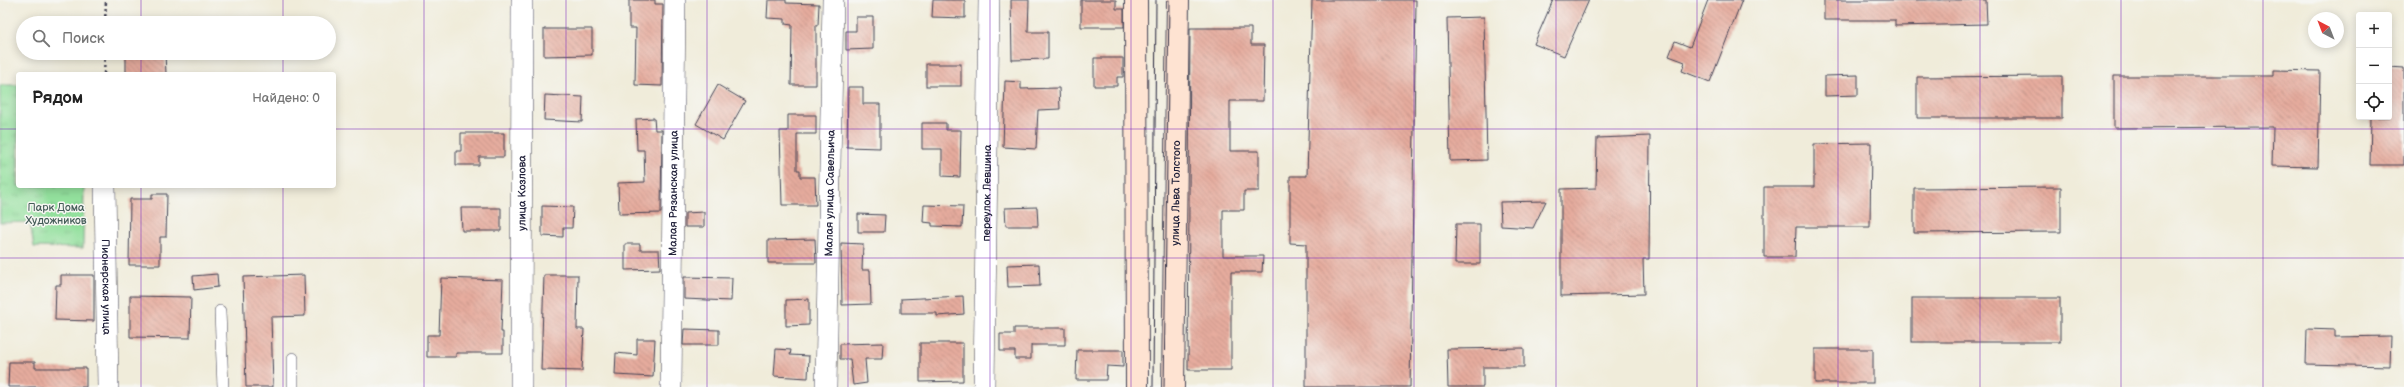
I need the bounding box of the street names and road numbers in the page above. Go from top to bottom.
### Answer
street label: Малая улица Савельича [822,129,838,257]
street label: Малая Рязанская улица [666,130,681,256]
street label: улица Льва Толстого [1169,140,1183,246]
street label: переулок Левшина [980,144,994,242]
street label: улица Козлова [515,155,529,231]
street label: Пионерская улица [99,239,113,336]

